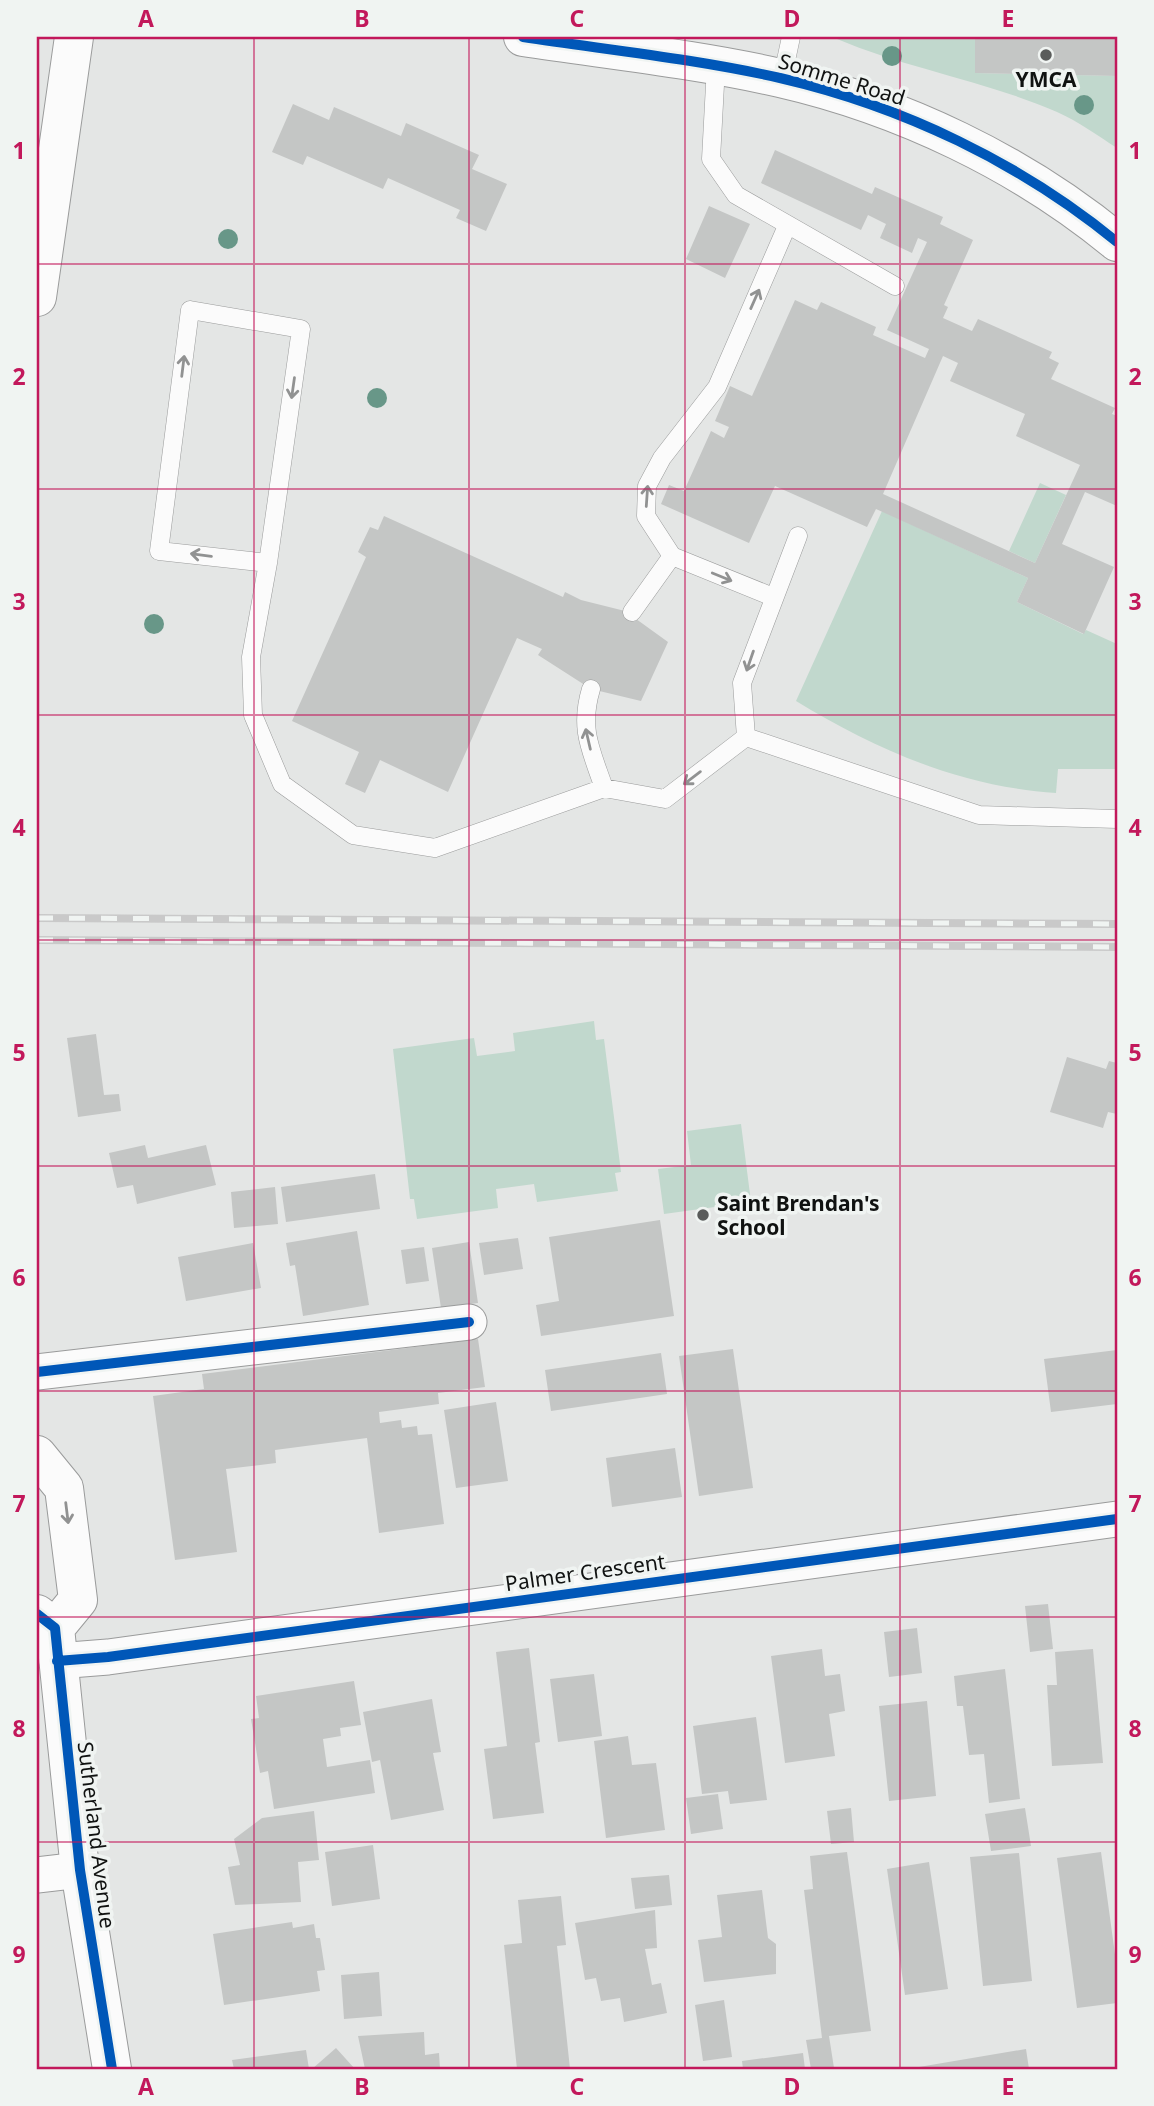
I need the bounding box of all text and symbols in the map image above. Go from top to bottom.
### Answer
text: A [138,2,154,34]
text: B [354,2,370,34]
text: C [570,2,585,34]
text: D [784,2,800,34]
text: E [1002,2,1014,34]
street label: Somme Road [775,46,909,112]
marker: YMCA [1038,47,1054,63]
place label: YMCA [1016,65,1077,93]
text: 1 [12,134,26,166]
text: 1 [1128,134,1142,166]
one-way arrow [749,289,762,310]
one-way arrow [177,355,190,378]
text: 2 [12,360,26,392]
text: 2 [1128,360,1142,392]
one-way arrow [286,376,299,398]
one-way arrow [641,485,654,508]
one-way arrow [190,549,212,562]
one-way arrow [711,571,733,584]
text: 3 [12,585,26,617]
text: 3 [1128,585,1142,617]
one-way arrow [743,649,755,671]
one-way arrow [581,728,594,751]
one-way arrow [683,771,702,786]
text: 4 [12,811,26,843]
text: 4 [1128,811,1142,843]
text: 5 [12,1036,26,1068]
text: 5 [1128,1036,1142,1068]
place label: Saint Brendan's School [717,1189,880,1241]
marker: Saint Brendan's School [695,1207,711,1223]
text: 6 [12,1261,26,1293]
text: 6 [1128,1261,1142,1293]
text: 7 [12,1487,26,1519]
text: 7 [1128,1487,1142,1519]
one-way arrow [60,1501,73,1524]
street label: Palmer Crescent [503,1547,667,1597]
text: 8 [12,1712,26,1744]
text: 8 [1128,1712,1142,1744]
street label: Sutherland Avenue [72,1740,122,1930]
text: 9 [12,1938,26,1970]
text: 9 [1128,1938,1142,1970]
text: A [138,2070,154,2102]
text: B [354,2070,370,2102]
text: C [570,2070,585,2102]
text: D [784,2070,800,2102]
text: E [1002,2070,1014,2102]

